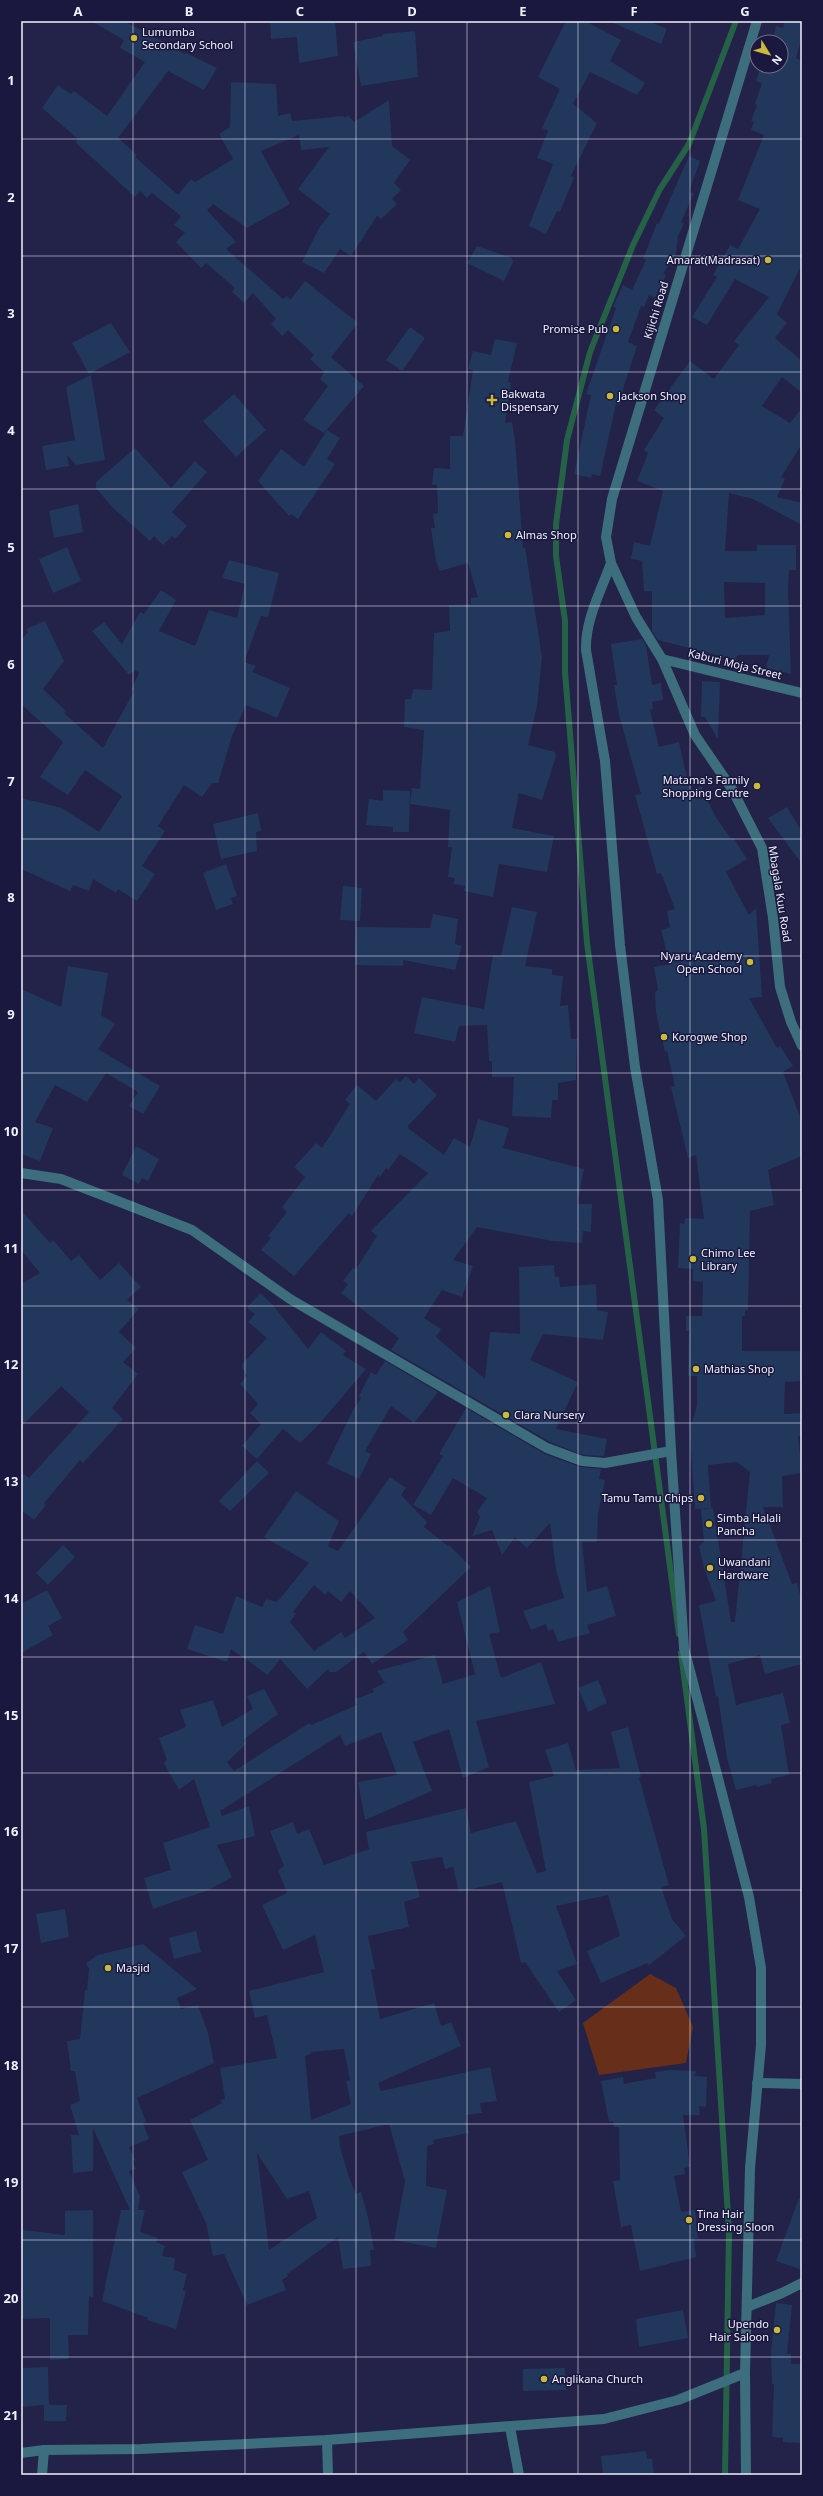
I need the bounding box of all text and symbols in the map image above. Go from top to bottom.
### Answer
text: A [74,2,83,20]
text: B [185,2,193,20]
text: C [296,2,304,20]
text: D [407,2,417,20]
text: E [519,2,527,20]
text: F [630,2,638,20]
text: G [740,2,750,20]
place label: Lumumba Secondary School [142,24,233,52]
marker: Lumumba Secondary School [129,33,139,43]
north arrow [749,34,789,74]
text: N [769,52,786,68]
text: 1 [7,71,15,89]
text: 2 [7,188,15,206]
place label: Amarat(Madrasat) [667,252,760,267]
marker: Amarat(Madrasat) [763,255,773,265]
street label: Kijichi Road [640,279,671,341]
text: 3 [7,304,15,322]
place label: Promise Pub [543,321,608,336]
marker: Promise Pub [611,324,621,334]
place label: Bakwata Dispensary [501,386,559,414]
place label: Jackson Shop [617,388,686,403]
marker: Jackson Shop [605,391,615,401]
marker: Bakwata Dispensary [486,394,498,406]
text: 4 [7,421,15,439]
place label: Almas Shop [516,527,577,542]
marker: Almas Shop [503,530,513,540]
text: 5 [7,538,15,556]
street label: Kaburi Moja Street [687,645,784,682]
text: 6 [7,655,15,673]
text: 7 [7,772,15,790]
place label: Matama's Family Shopping Centre [662,772,749,800]
marker: Matama's Family Shopping Centre [752,781,762,791]
street label: Mbagala Kuu Road [765,845,796,943]
text: 8 [7,888,15,906]
place label: Nyaru Academy Open School [660,948,742,976]
marker: Nyaru Academy Open School [745,957,755,967]
text: 9 [7,1005,15,1023]
place label: Korogwe Shop [672,1029,747,1044]
marker: Korogwe Shop [659,1032,669,1042]
text: 10 [4,1122,18,1140]
text: 11 [4,1239,18,1257]
place label: Chimo Lee Library [701,1245,756,1273]
marker: Chimo Lee Library [688,1254,698,1264]
text: 12 [4,1355,18,1373]
place label: Mathias Shop [704,1361,775,1376]
marker: Mathias Shop [691,1364,701,1374]
place label: Clara Nursery [514,1407,585,1422]
marker: Clara Nursery [501,1410,511,1420]
text: 13 [4,1472,18,1490]
place label: Tamu Tamu Chips [602,1490,693,1505]
marker: Tamu Tamu Chips [696,1493,706,1503]
place label: Simba Halali Pancha [717,1510,781,1538]
marker: Simba Halali Pancha [704,1519,714,1529]
place label: Uwandani Hardware [718,1554,770,1582]
marker: Uwandani Hardware [705,1563,715,1573]
text: 14 [4,1589,19,1607]
text: 15 [4,1706,18,1724]
text: 16 [4,1822,18,1840]
text: 17 [4,1939,18,1957]
place label: Masjid [116,1960,150,1975]
marker: Masjid [103,1963,113,1973]
text: 18 [4,2056,18,2074]
text: 19 [4,2173,18,2191]
place label: Tina Hair Dressing Sloon [697,2206,774,2234]
marker: Tina Hair Dressing Sloon [684,2215,694,2225]
text: 20 [4,2289,18,2307]
place label: Upendo Hair Saloon [709,2316,769,2344]
marker: Upendo Hair Saloon [772,2325,782,2335]
place label: Anglikana Church [552,2371,643,2386]
marker: Anglikana Church [539,2374,549,2384]
text: 21 [4,2406,18,2424]

